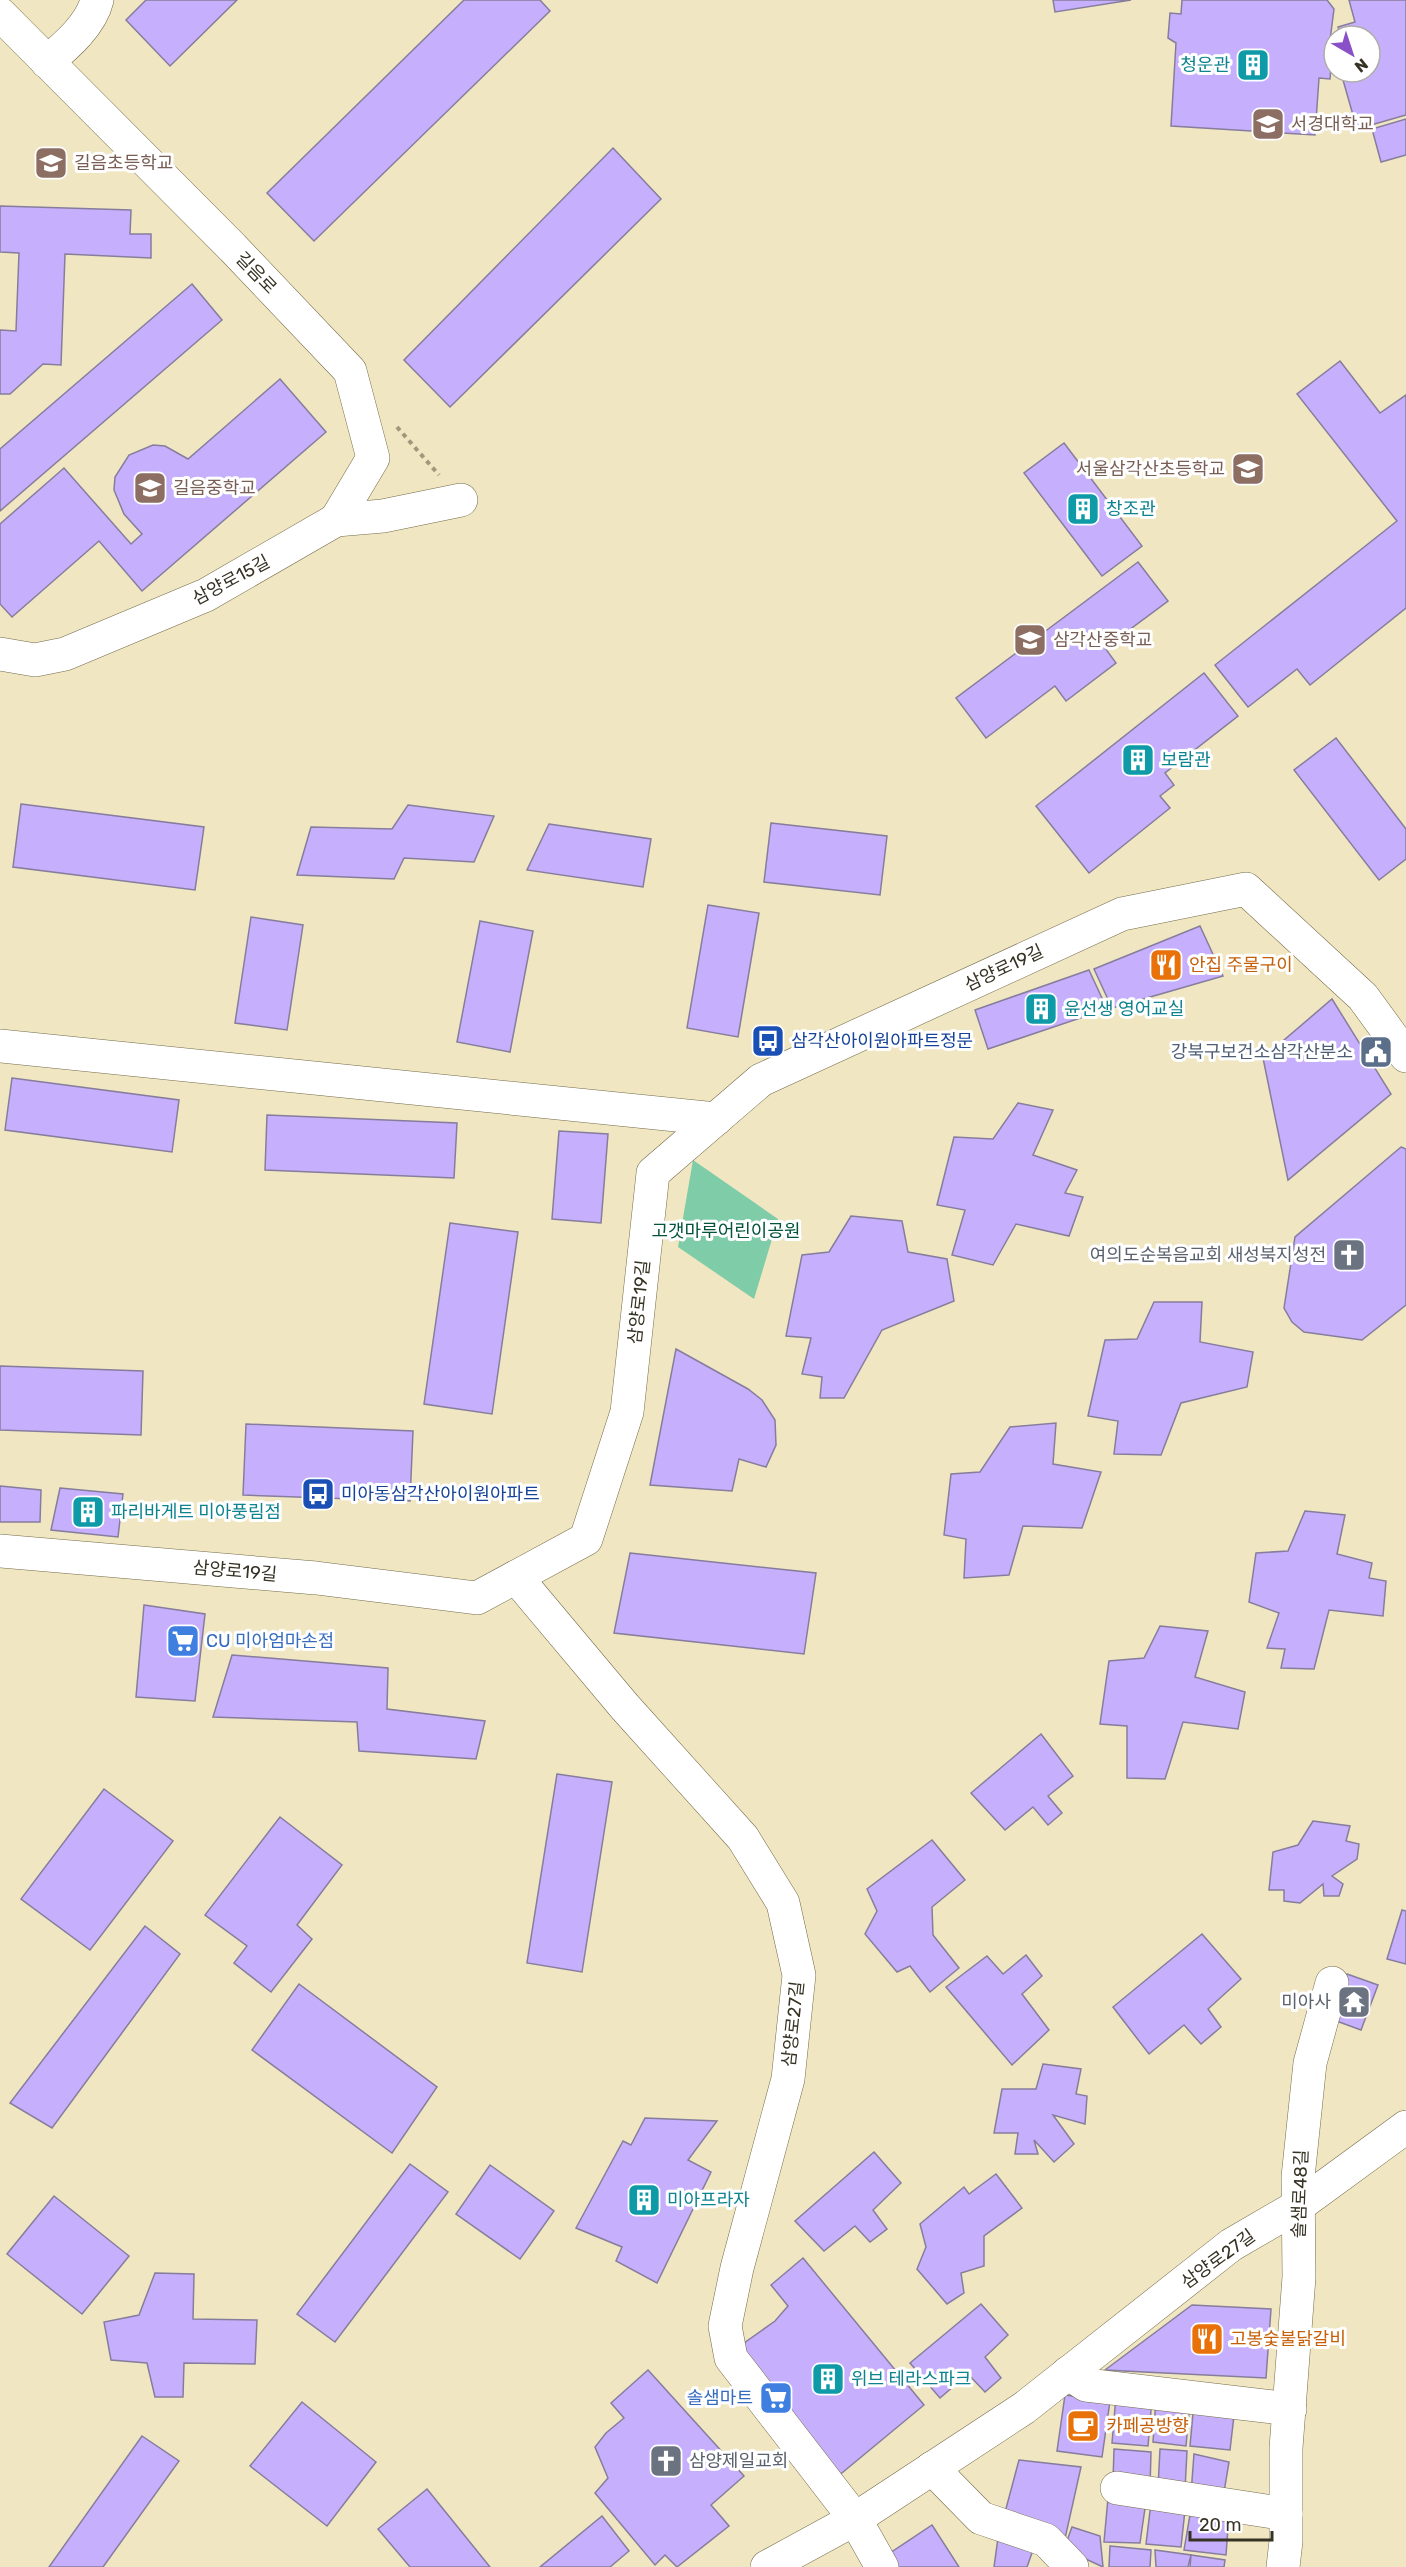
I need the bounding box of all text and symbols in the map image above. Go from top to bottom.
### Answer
north arrow [1322,24,1382,84]
building icon: 청운관 [1235,47,1271,83]
place label: 청운관 [1180,54,1230,76]
text: N [1351,54,1372,76]
school or university icon: 서경대학교 [1250,106,1286,142]
place label: 서경대학교 [1291,113,1374,135]
school or university icon: 길음초등학교 [33,145,69,181]
place label: 길음초등학교 [74,152,173,174]
street label: 길음로 [231,247,281,299]
school or university icon: 서울삼각산초등학교 [1230,451,1266,487]
place label: 서울삼각산초등학교 [1076,458,1225,480]
school or university icon: 길음중학교 [132,470,168,506]
place label: 길음중학교 [173,477,256,499]
building icon: 창조관 [1065,491,1101,527]
place label: 창조관 [1106,498,1156,520]
street label: 삼양로15길 [188,550,274,610]
school or university icon: 삼각산중학교 [1012,622,1048,658]
place label: 삼각산중학교 [1053,629,1152,651]
building icon: 보람관 [1120,742,1156,778]
place label: 보람관 [1161,749,1211,771]
street label: 삼양로19길 [961,940,1047,996]
restaurant icon: 안집 주물구이 [1148,947,1184,983]
place label: 안집 주물구이 [1189,954,1293,976]
building icon: 윤선생 영어교실 [1023,991,1059,1027]
place label: 윤선생 영어교실 [1064,998,1184,1020]
bus stop icon: 삼각산아이원아파트정문 [750,1023,786,1059]
place label: 삼각산아이원아파트정문 [791,1030,973,1052]
public building icon: 강북구보건소삼각산분소 [1358,1034,1394,1070]
place label: 강북구보건소삼각산분소 [1171,1041,1353,1063]
park label: 고갯마루어린이공원 [651,1220,801,1242]
church icon: 여의도순복음교회 새성북지성전 [1331,1237,1367,1273]
place label: 여의도순복음교회 새성북지성전 [1090,1244,1326,1266]
street label: 삼양로19길 [624,1259,654,1345]
bus stop icon: 미아동삼각산아이원아파트 [300,1476,336,1512]
place label: 미아동삼각산아이원아파트 [341,1483,540,1505]
building icon: 파리바게트 미아풍림점 [70,1494,106,1530]
place label: 파리바게트 미아풍림점 [111,1501,281,1523]
street label: 삼양로19길 [192,1556,278,1586]
supermarket icon: CU 미아엄마손점 [165,1623,201,1659]
place label: CU 미아엄마손점 [206,1630,334,1652]
street label: 삼양로27길 [778,1980,808,2068]
temple icon: 미아사 [1336,1984,1372,2020]
place label: 미아사 [1281,1991,1331,2013]
street label: 솔샘로48길 [1287,2149,1313,2239]
building icon: 미아프라자 [626,2182,662,2218]
place label: 미아프라자 [667,2189,750,2211]
street label: 삼양로27길 [1177,2225,1259,2293]
restaurant icon: 고봉숯불닭갈비 [1189,2321,1225,2357]
place label: 고봉숯불닭갈비 [1230,2328,1346,2350]
building icon: 위브 테라스파크 [810,2361,846,2397]
place label: 위브 테라스파크 [851,2368,971,2390]
supermarket icon: 솔샘마트 [758,2380,794,2416]
place label: 솔샘마트 [687,2387,753,2409]
cafe icon: 카페공방향 [1065,2408,1101,2444]
place label: 카페공방향 [1106,2415,1189,2437]
church icon: 삼양제일교회 [648,2443,684,2479]
place label: 삼양제일교회 [689,2450,788,2472]
scale bar [1190,2504,1272,2542]
text: 20 m [1199,2514,1241,2536]

